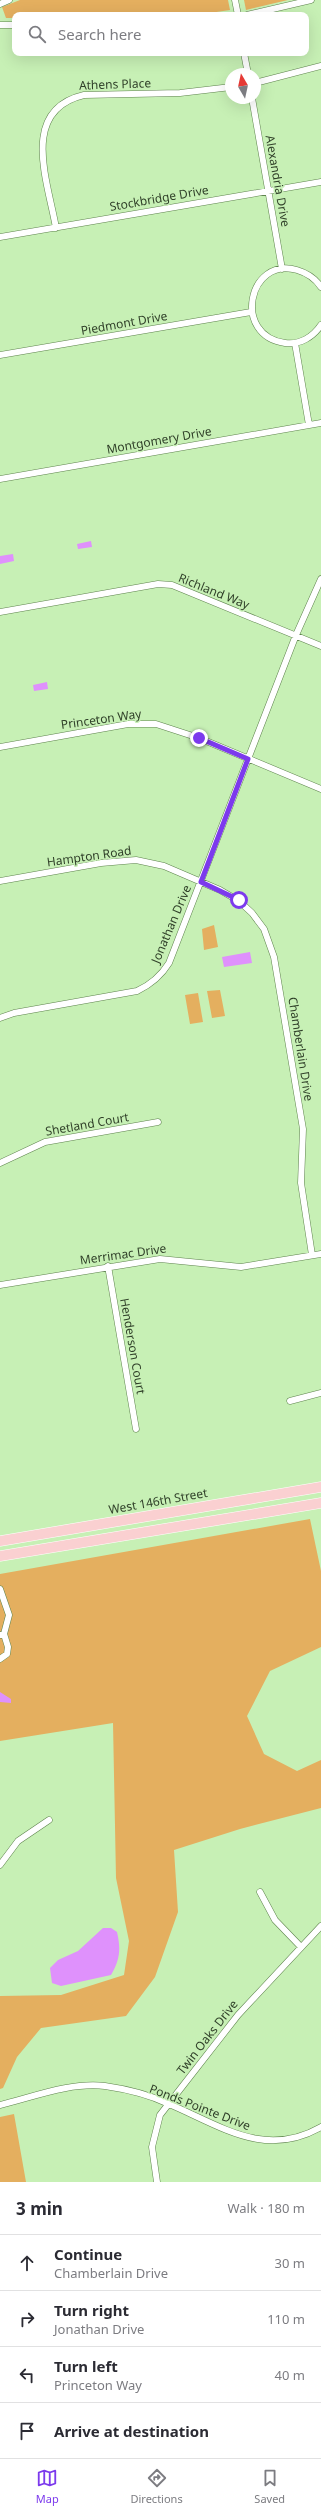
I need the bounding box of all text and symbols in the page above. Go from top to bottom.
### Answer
search box [12,12,309,56]
icon: search [26,23,48,45]
text: Search here [58,24,141,44]
north arrow [225,68,261,104]
street label: Athens Place [79,74,152,94]
street label: Alexandria Drive [262,134,294,228]
street label: Stockbridge Drive [108,181,210,215]
street label: Piedmont Drive [79,307,169,339]
street label: Montgomery Drive [105,422,213,458]
street label: Richland Way [176,569,253,613]
street label: Princeton Way [60,705,143,733]
route end [190,729,208,747]
street label: Hampton Road [46,842,132,870]
street label: Jonathan Drive [146,882,195,967]
route start [230,891,248,909]
street label: Chamberlain Drive [284,996,318,1103]
street label: Shetland Court [44,1108,131,1140]
street label: Merrimac Drive [79,1239,168,1268]
street label: Henderson Court [116,1297,150,1396]
street label: West 146th Street [107,1484,209,1518]
street label: Twin Oaks Drive [172,1996,242,2078]
street label: Ponds Pointe Drive [147,2080,253,2134]
text: 3 min [16,2197,63,2220]
text: Walk · 180 m [227,2199,305,2217]
text: Continue [54,2244,122,2264]
icon: ahead [16,2252,38,2274]
text: 30 m [275,2254,305,2272]
text: Chamberlain Drive [54,2264,168,2282]
text: Turn right [54,2300,129,2320]
icon: right [16,2308,38,2330]
text: 110 m [267,2310,305,2328]
text: Jonathan Drive [54,2320,144,2338]
text: Turn left [54,2356,118,2376]
icon: left [16,2364,38,2386]
text: 40 m [275,2366,305,2384]
text: Princeton Way [54,2376,142,2394]
icon: arrive [16,2420,38,2442]
text: Arrive at destination [54,2421,209,2441]
tab: Map [36,2467,59,2506]
tab: Directions [130,2467,183,2506]
tab: Saved [254,2467,285,2506]

